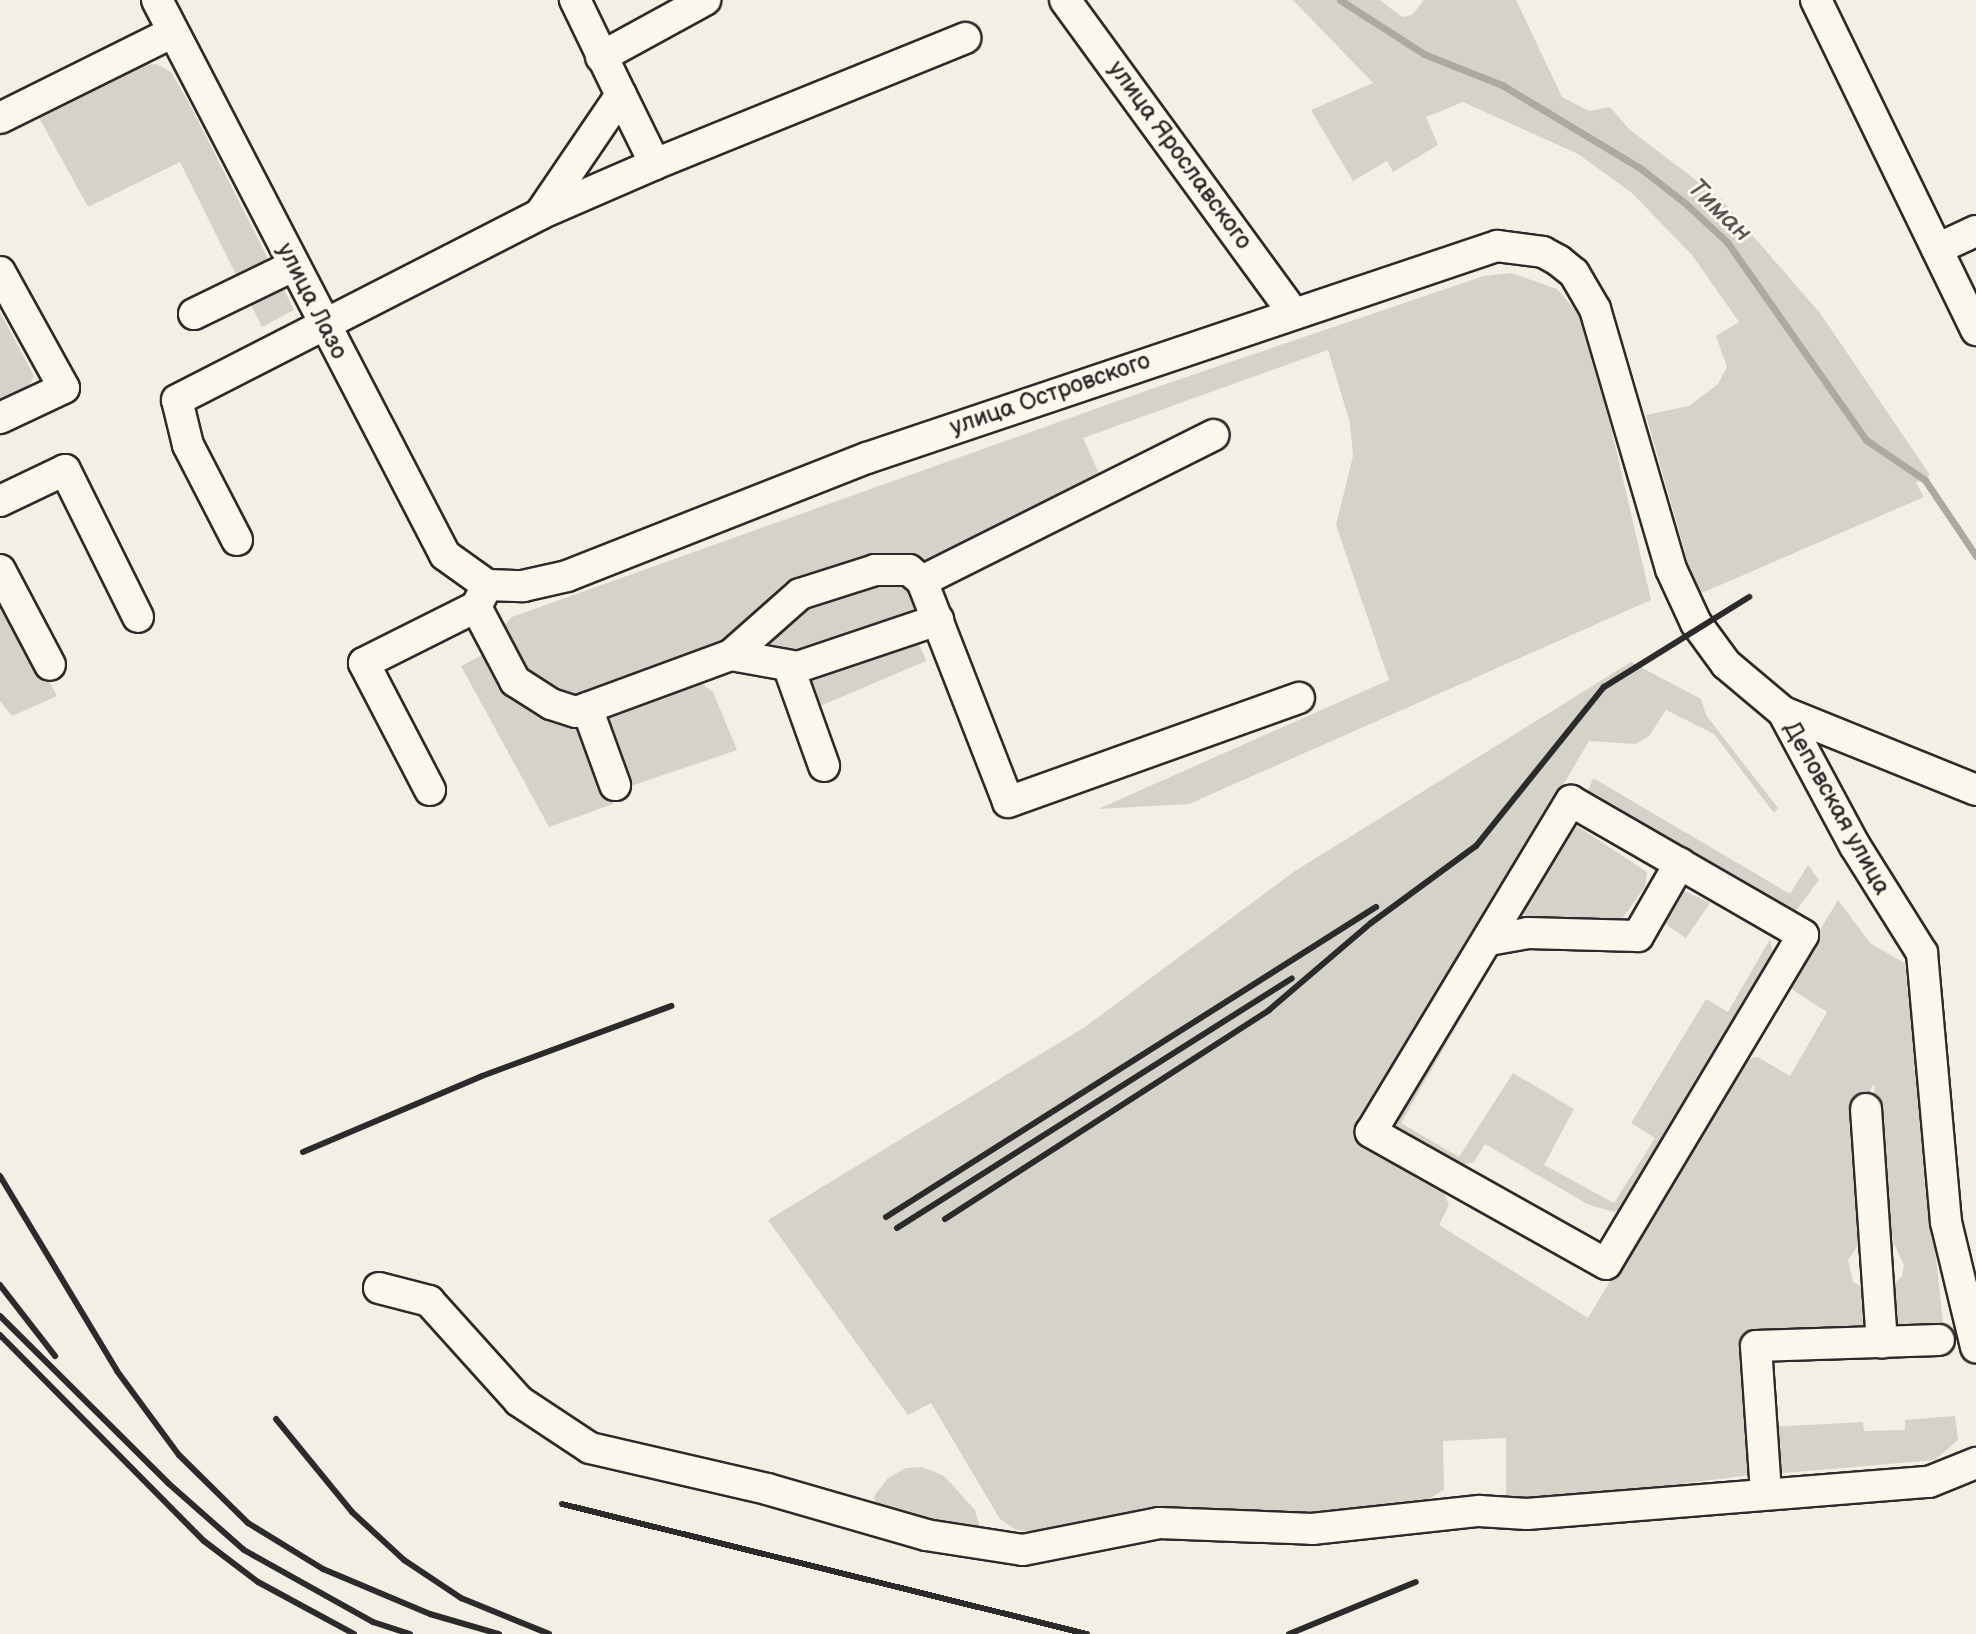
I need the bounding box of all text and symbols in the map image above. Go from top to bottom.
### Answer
street label: улица Ярославского [1102,55,1258,255]
water label: Тиман [1681,173,1757,249]
street label: улица Лазо [270,238,354,364]
street label: улица Островского [946,346,1154,442]
street label: Деповская улица [1777,716,1897,900]

